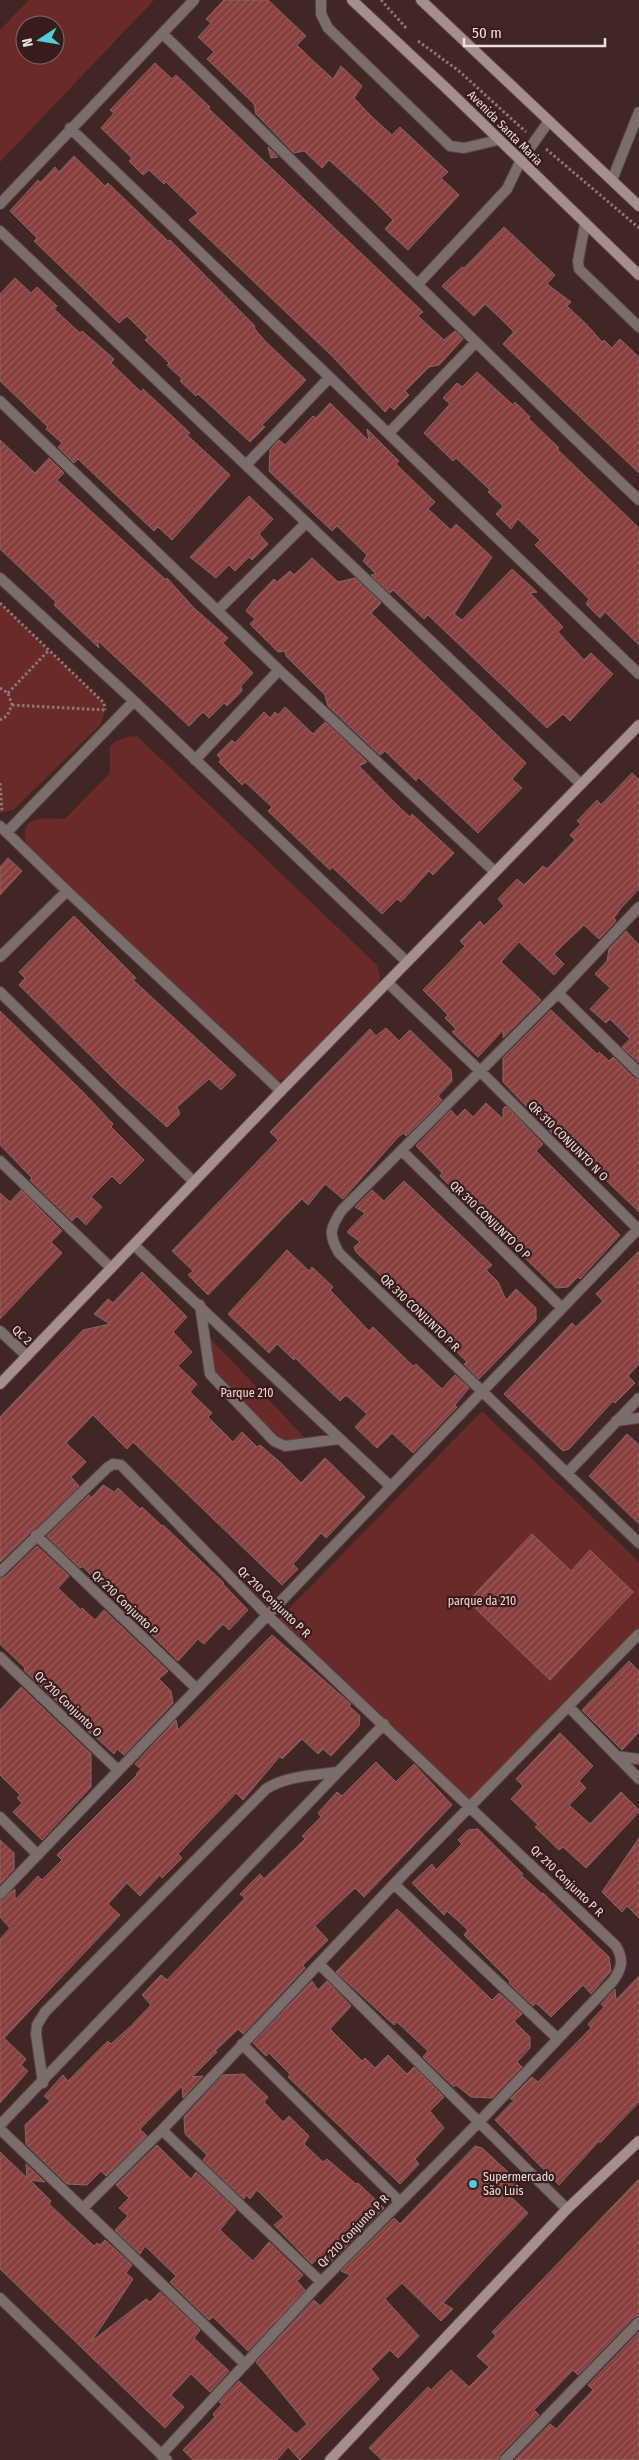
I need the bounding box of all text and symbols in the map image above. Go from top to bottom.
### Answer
north arrow [15,15,65,65]
scale bar [464,15,605,47]
text: 50 m [472,24,502,42]
text: N [19,37,37,48]
street label: Avenida Santa Maria [465,88,545,168]
street label: QR 310 CONJUNTO N O [525,1098,611,1184]
street label: QR 310 CONJUNTO O P [447,1178,533,1262]
street label: QR 310 CONJUNTO P R [377,1271,463,1355]
street label: QC 2 [9,1322,35,1348]
park label: Parque 210 [221,1386,273,1400]
street label: Qr 210 Conjunto P R [235,1564,314,1641]
street label: Qr 210 Conjunto P [89,1568,161,1638]
park label: parque da 210 [448,1594,516,1608]
street label: Qr 210 Conjunto O [32,1668,104,1740]
street label: Qr 210 Conjunto P R [528,1843,607,1920]
place label: Supermercado São Luis [483,2170,554,2198]
marker: Supermercado São Luis [467,2178,479,2190]
street label: Qr 210 Conjunto P R [315,2191,392,2270]

